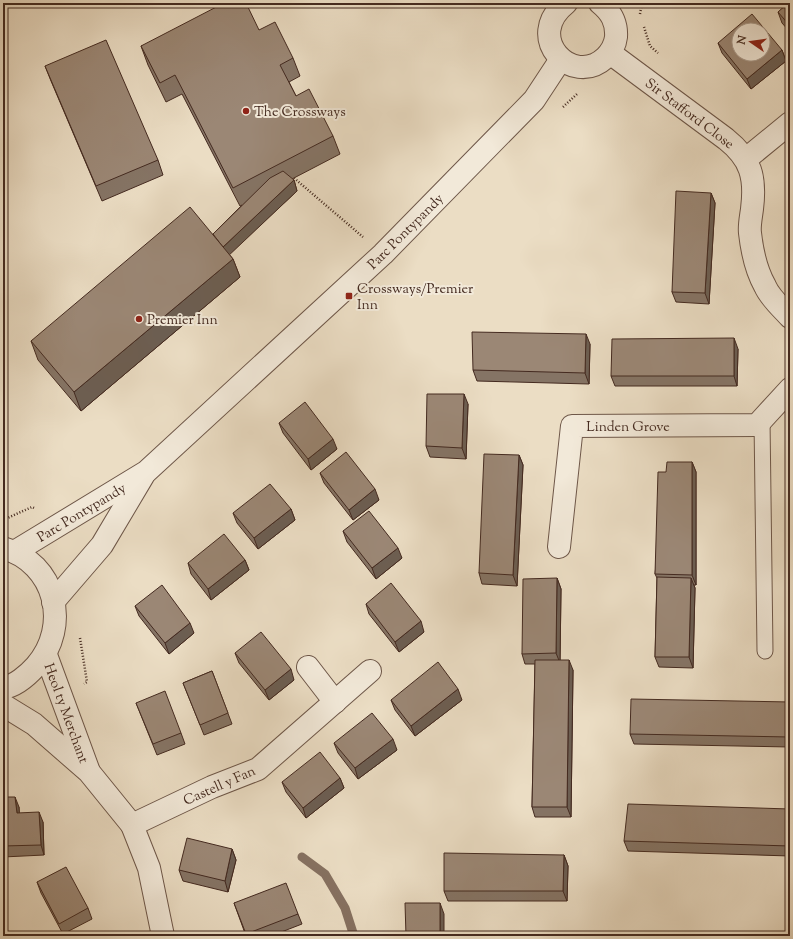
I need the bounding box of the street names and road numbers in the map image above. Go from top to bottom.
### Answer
street label: Sir Stafford Close [640,74,737,155]
street label: Parc Pontypandy [364,190,449,275]
street label: Linden Grove [586,418,670,438]
street label: Parc Pontypandy [34,479,130,548]
street label: Heol ty Merchant [38,661,93,767]
street label: Castell y Fan [180,762,259,812]

